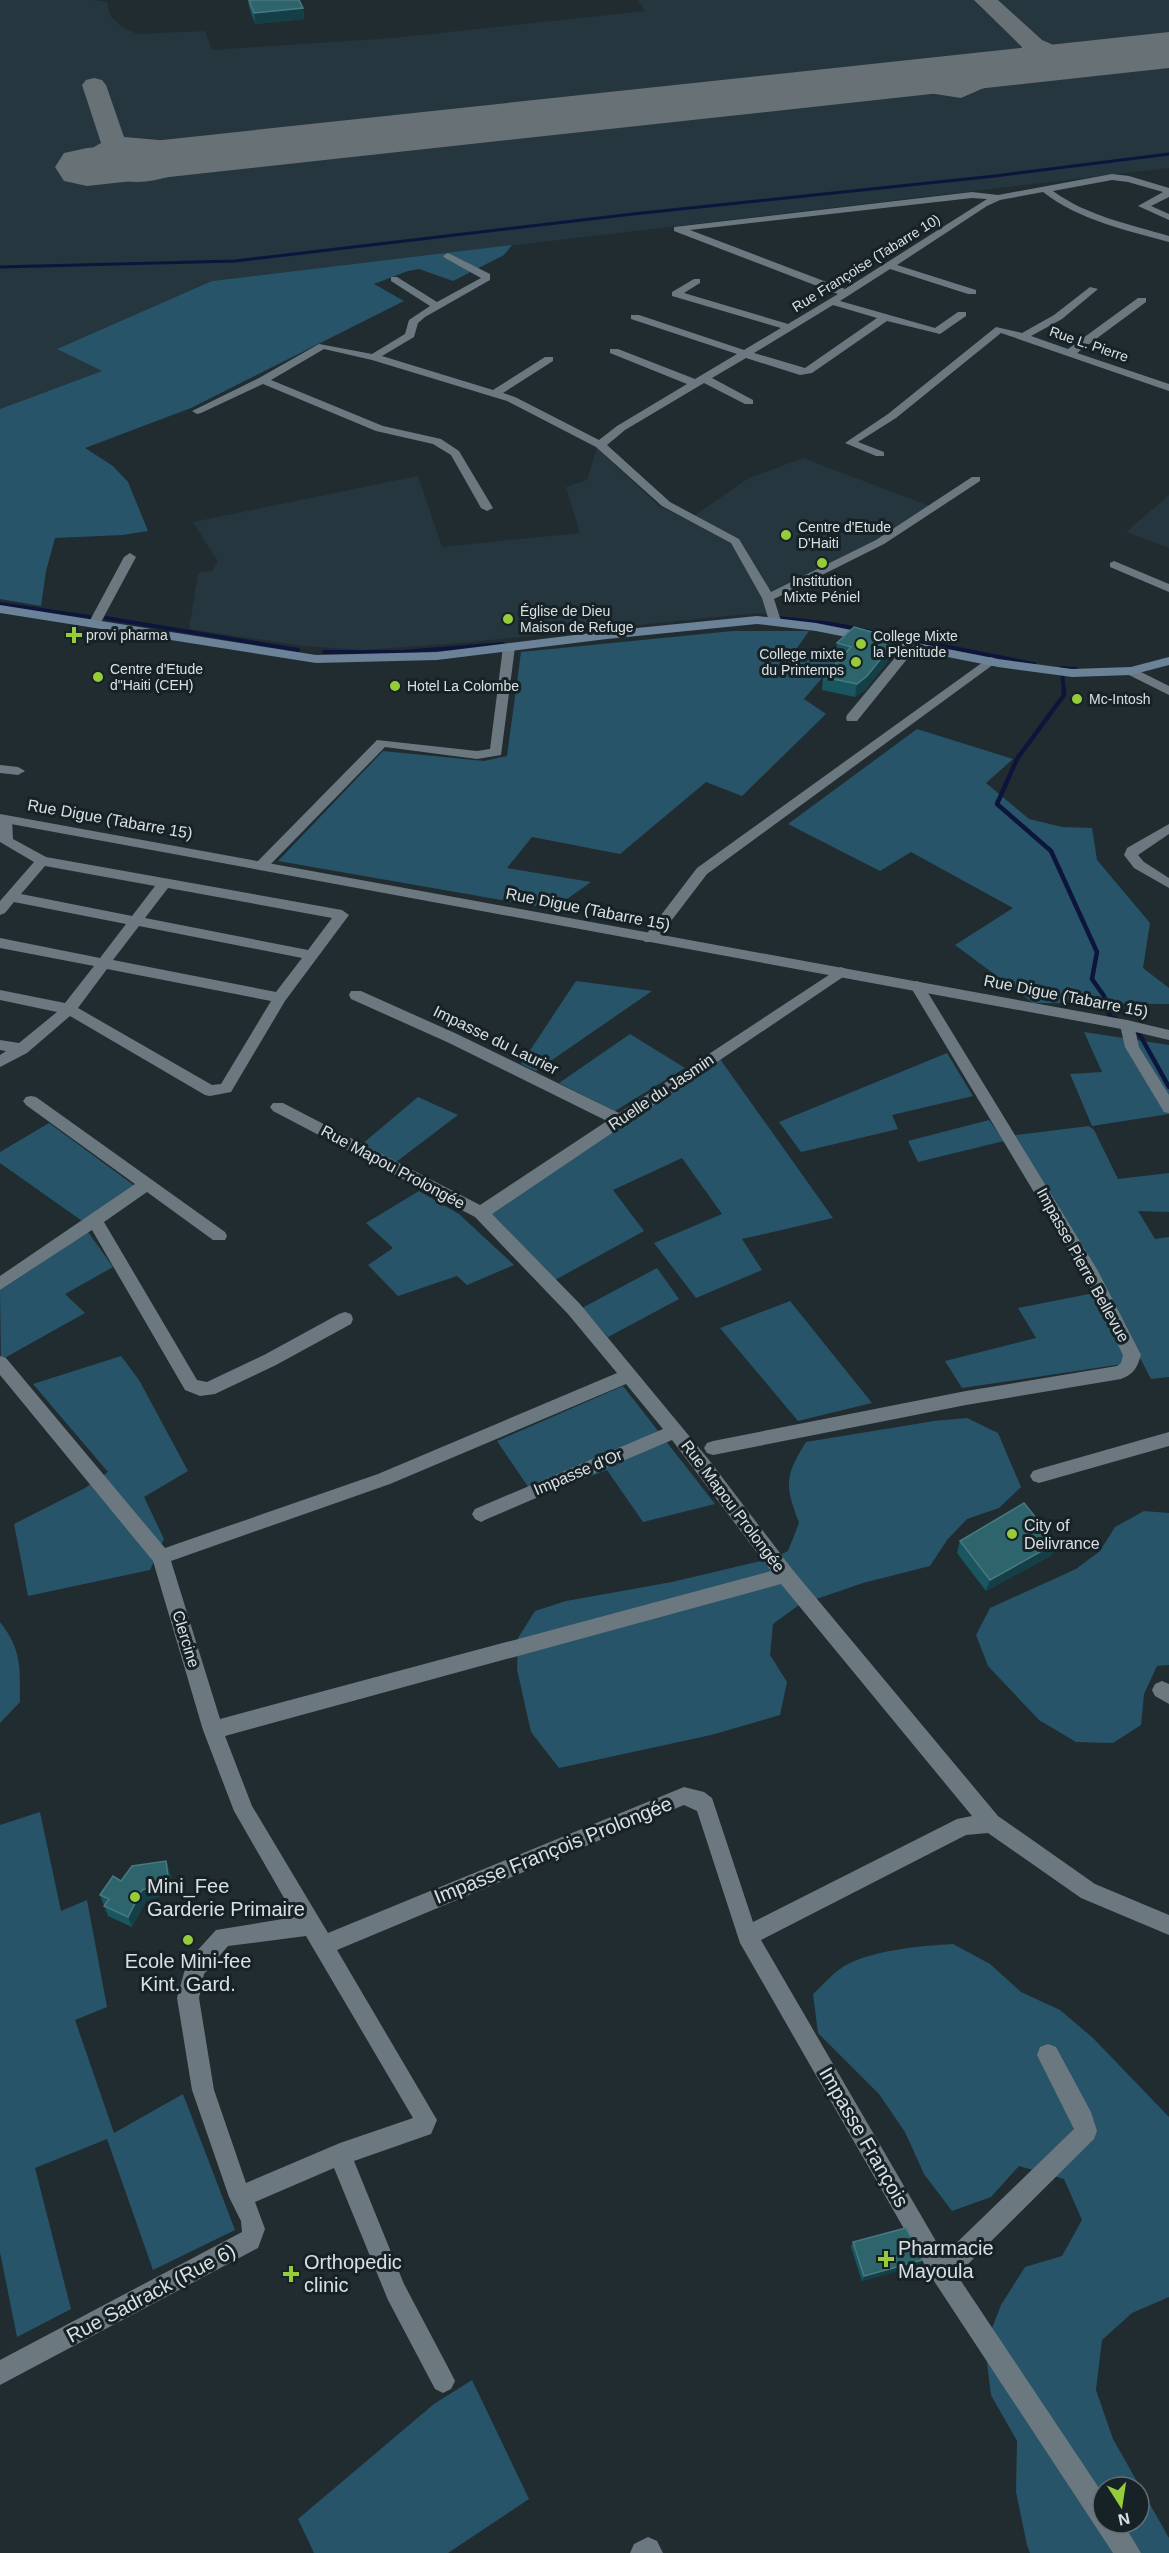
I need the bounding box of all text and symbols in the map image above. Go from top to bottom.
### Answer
street label: Rue Françoise (Tabarre 10) [789,211,943,315]
street label: Rue L. Pierre [1047,323,1131,365]
place label: Centre d'Etude D'Haiti [798,519,891,551]
marker: Centre d'Etude D'Haiti [779,528,793,542]
marker: Institution Mixte Péniel [815,556,829,570]
place label: Institution Mixte Péniel [784,573,860,605]
place label: Église de Dieu Maison de Refuge [520,603,634,635]
marker: Église de Dieu Maison de Refuge [501,612,515,626]
place label: provi pharma [86,627,168,643]
marker: provi pharma [67,628,81,642]
place label: College Mixte la Plenitude [873,628,958,660]
marker: College Mixte la Plenitude [854,637,868,651]
place label: College mixte du Printemps [759,646,844,678]
marker: College mixte du Printemps [849,655,863,669]
place label: Centre d'Etude d"Haiti (CEH) [110,661,203,693]
marker: Centre d'Etude d"Haiti (CEH) [91,670,105,684]
place label: Hotel La Colombe [407,678,519,694]
marker: Hotel La Colombe [388,679,402,693]
place label: Mc-Intosh [1089,691,1150,707]
marker: Mc-Intosh [1070,692,1084,706]
street label: Rue Digue (Tabarre 15) [26,796,194,842]
street label: Rue Digue (Tabarre 15) [504,885,672,933]
street label: Rue Digue (Tabarre 15) [982,972,1150,1020]
street label: Impasse du Laurier [431,1002,562,1078]
street label: Ruelle du Jasmin [605,1051,717,1133]
street label: Rue Mapou Prolongée [318,1122,468,1212]
street label: Impasse Pierre Bellevue [1034,1185,1133,1345]
street label: Rue Mapou Prolongée [678,1437,788,1575]
street label: Impasse d'Or [531,1445,625,1498]
place label: City of Delivrance [1024,1517,1100,1552]
marker: City of Delivrance [1005,1527,1019,1541]
street label: Clercine [169,1608,203,1670]
street label: Impasse François Prolongée [431,1792,675,1908]
place label: Mini_Fee Garderie Primaire [147,1875,305,1920]
marker: Mini_Fee Garderie Primaire [128,1890,142,1904]
marker: Ecole Mini-fee Kint. Gard. [181,1933,195,1947]
place label: Ecole Mini-fee Kint. Gard. [125,1950,251,1995]
street label: Impasse François [815,2063,913,2211]
place label: Pharmacie Mayoula [898,2237,994,2282]
street label: Rue Sadrack (Rue 6) [63,2239,239,2347]
place label: Orthopedic clinic [304,2251,402,2296]
marker: Pharmacie Mayoula [879,2252,893,2266]
marker: Orthopedic clinic [282,2265,300,2283]
north arrow [1091,2475,1151,2535]
text: N [1117,2510,1131,2529]

